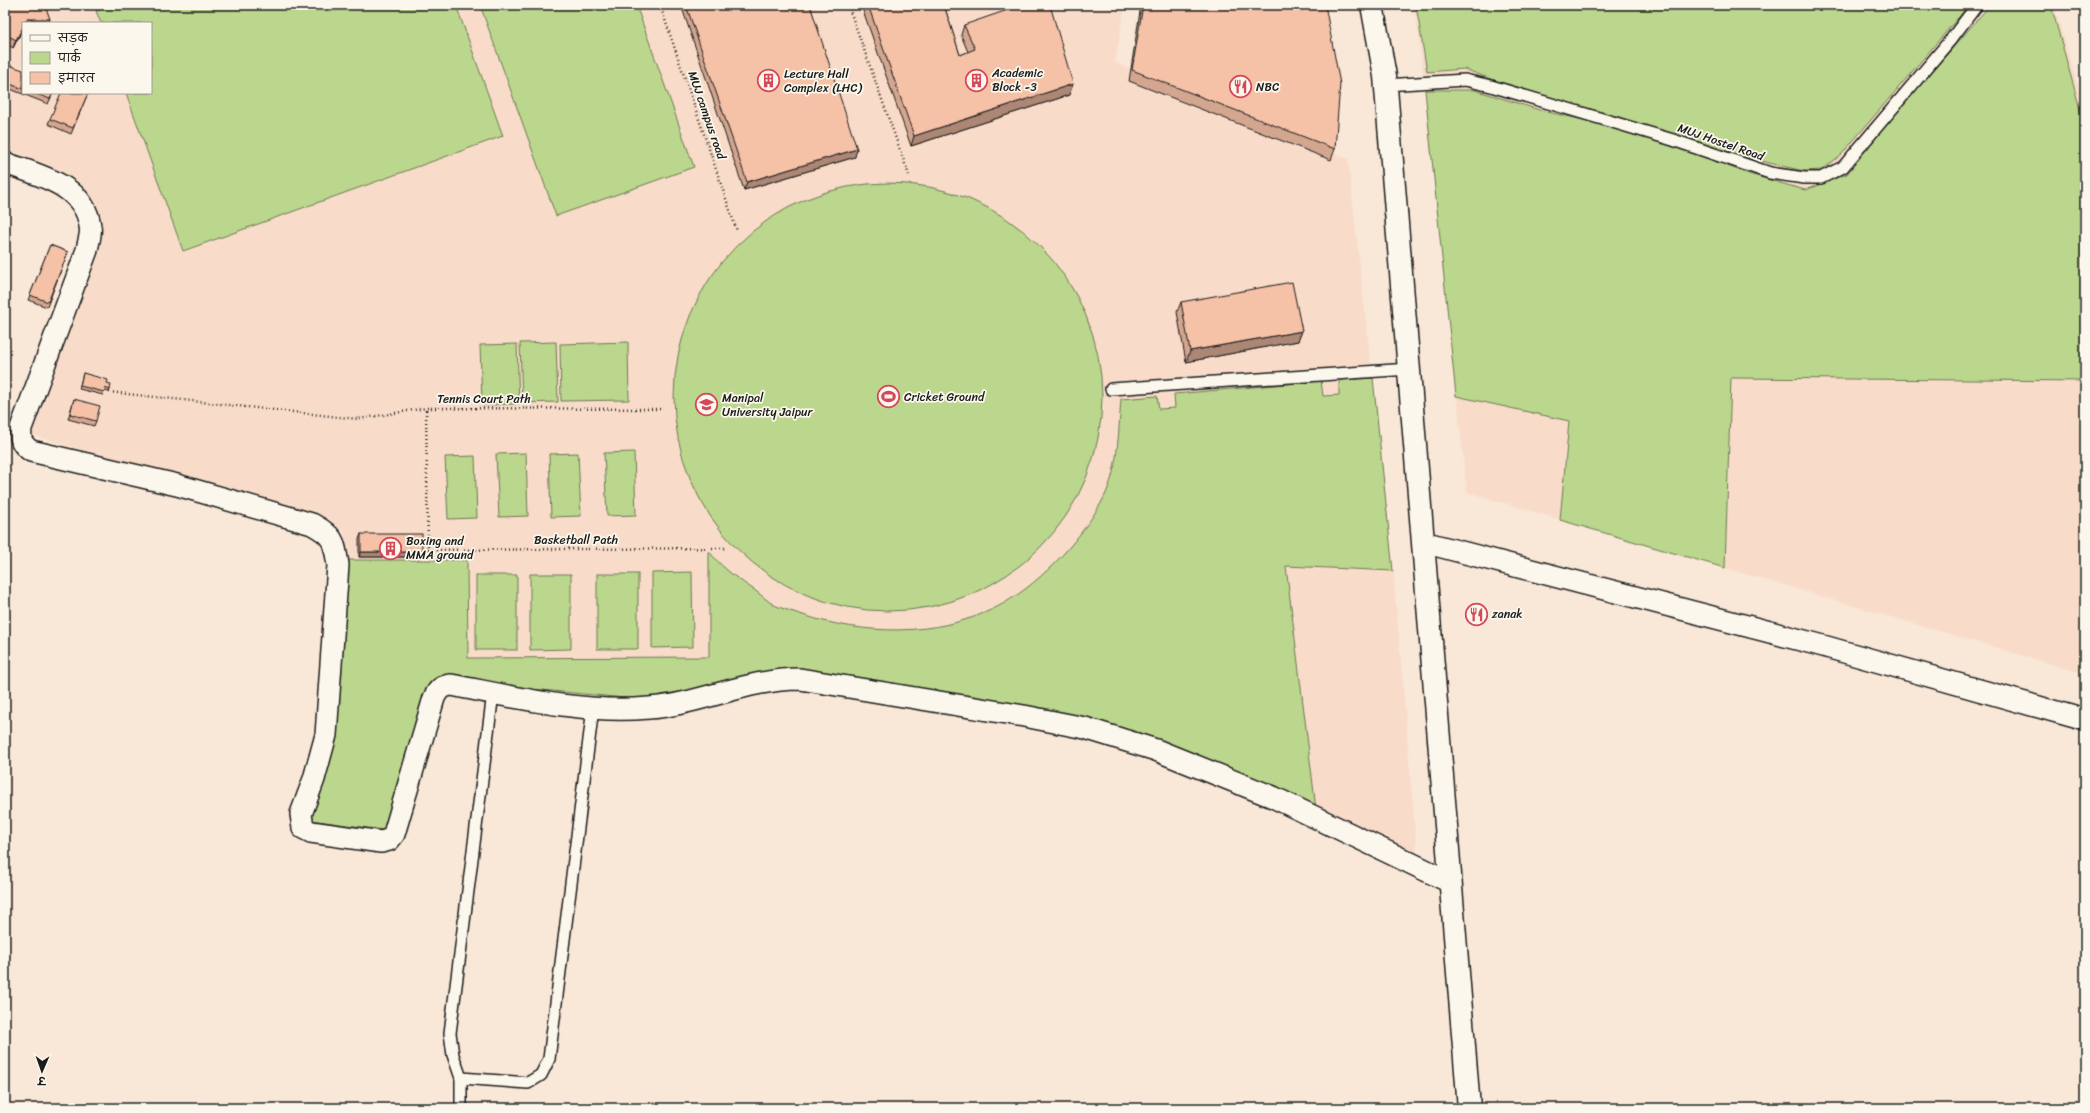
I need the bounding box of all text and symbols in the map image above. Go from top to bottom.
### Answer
legend [22,22,152,94]
text: सड़क [57,27,89,49]
text: पार्क [57,47,82,69]
place label: Academic Block -3 [991,62,1043,98]
place label: Lecture Hall Complex (LHC) [784,63,862,99]
text: इमारत [58,67,96,89]
building icon: Academic Block -3 [963,67,989,93]
street label: MUJ campus road [682,68,733,163]
building icon: Lecture Hall Complex (LHC) [755,68,781,94]
restaurant icon: NBC [1227,74,1253,100]
place label: NBC [1256,76,1279,98]
street label: MUJ Hostel Road [1675,117,1769,168]
sports icon: Cricket Ground [875,384,901,410]
place label: Cricket Ground [904,386,986,408]
place label: Manipal University Jaipur [722,387,813,423]
street label: Tennis Court Path [437,388,531,410]
school or university icon: Manipal University Jaipur [693,392,719,418]
street label: Basketball Path [534,529,618,551]
place label: Boxing and MMA ground [406,530,475,566]
building icon: Boxing and MMA ground [377,535,403,561]
restaurant icon: zanak [1464,601,1490,627]
place label: zanak [1491,603,1523,625]
north arrow [22,1051,62,1091]
text: उ [36,1071,47,1090]

